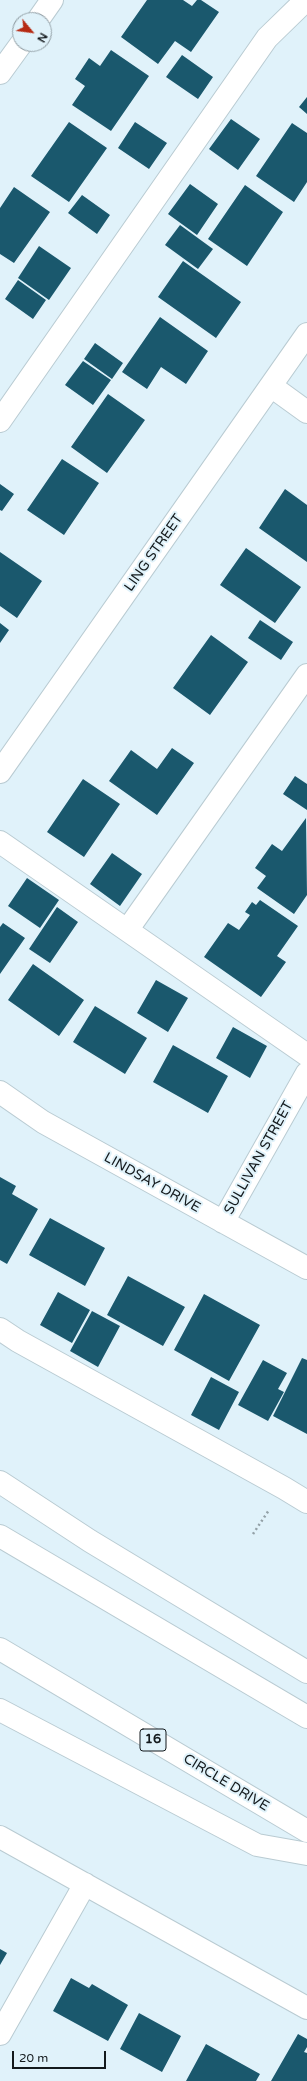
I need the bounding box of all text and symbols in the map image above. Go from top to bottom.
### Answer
north arrow [12,12,52,52]
text: N [34,31,50,45]
street label: LING STREET [121,511,187,595]
street label: SULLIVAN STREET [221,1098,297,1218]
street label: LINDSAY DRIVE [101,1150,203,1216]
road number: 16 [140,1729,166,1751]
street label: CIRCLE DRIVE [180,1751,272,1815]
scale bar [14,2043,108,2069]
text: 20 m [19,2051,48,2065]

